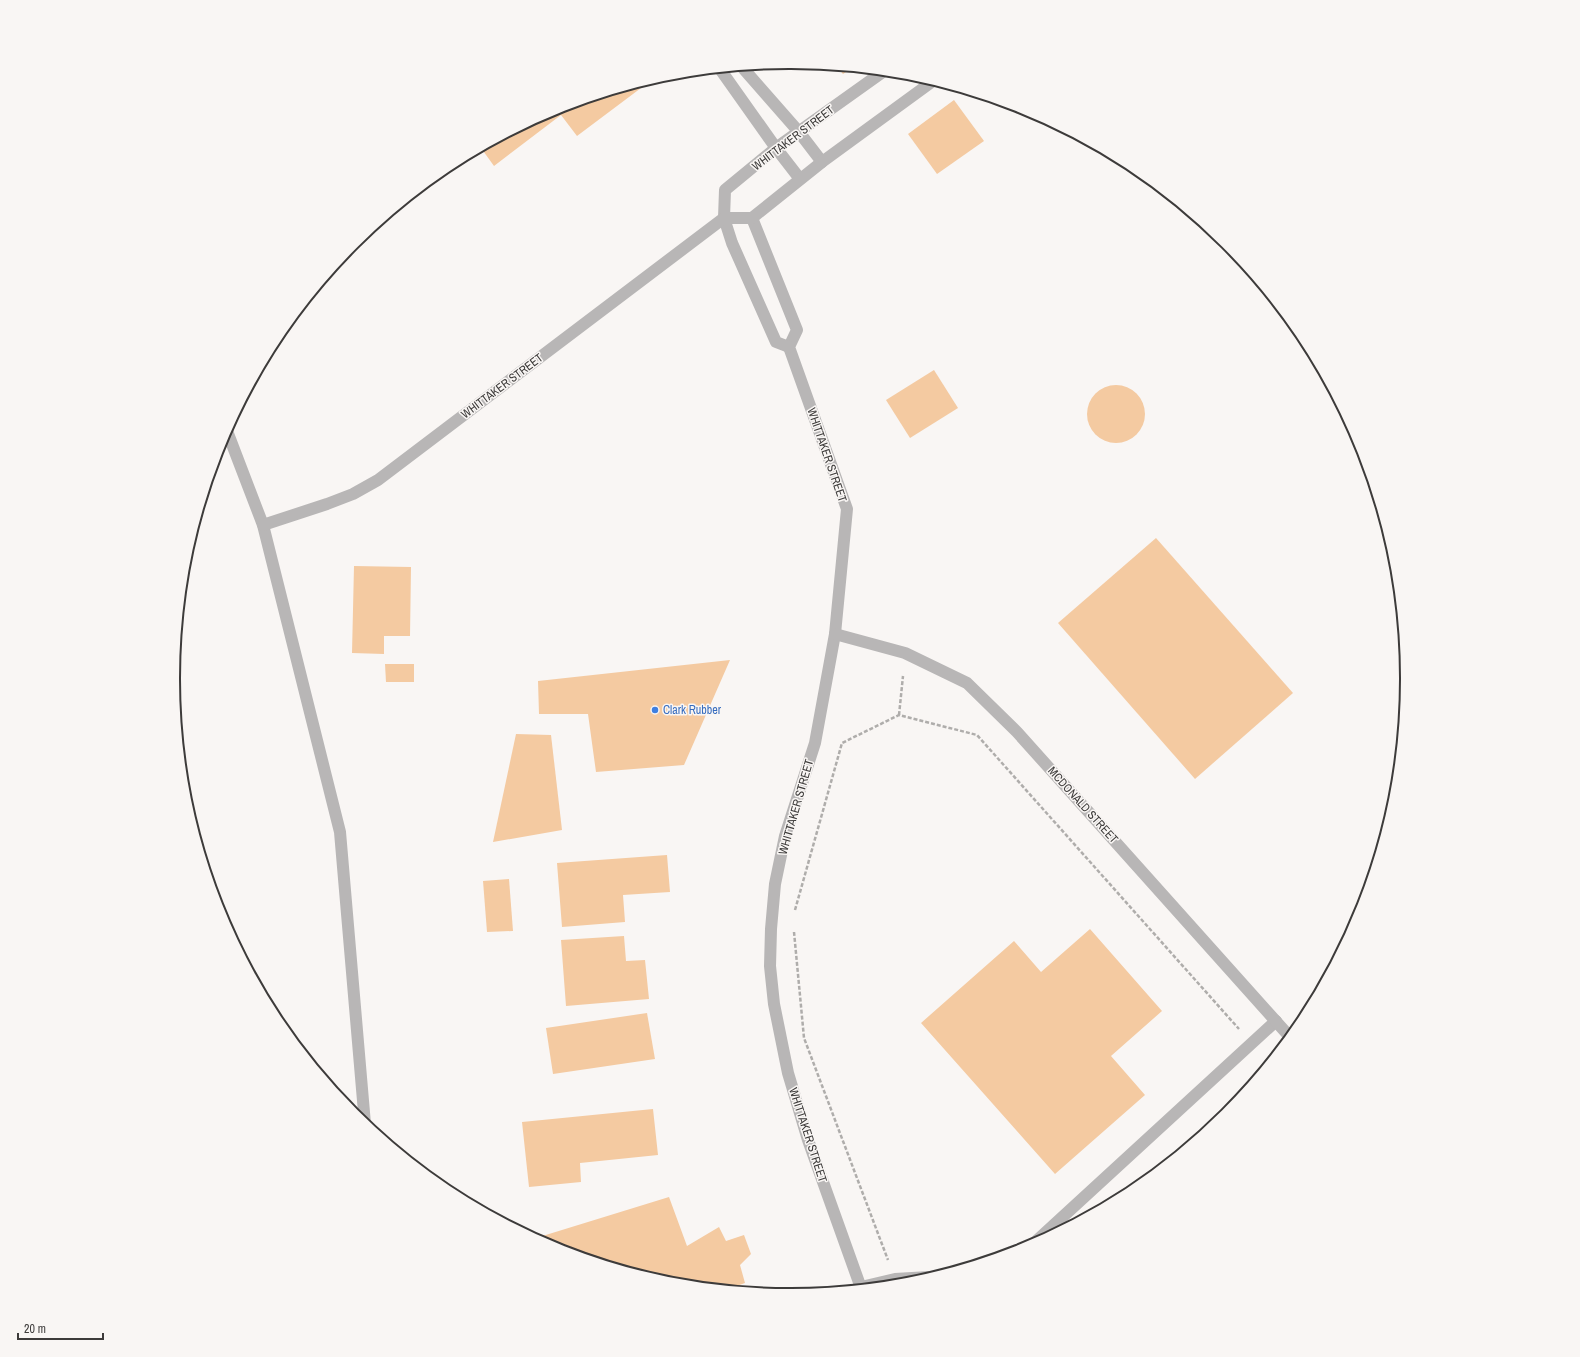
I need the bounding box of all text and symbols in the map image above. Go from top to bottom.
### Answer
street label: WHITTAKER STREET [749,102,837,174]
street label: WHITTAKER STREET [458,350,546,422]
street label: WHITTAKER STREET [803,406,851,504]
place label: Clark Rubber [663,702,722,718]
marker: Clark Rubber [650,705,660,715]
street label: WHITTAKER STREET [775,757,817,857]
street label: MCDONALD STREET [1044,763,1122,847]
street label: WHITTAKER STREET [785,1086,831,1184]
scale bar [18,1315,103,1341]
text: 20 m [24,1321,46,1337]

